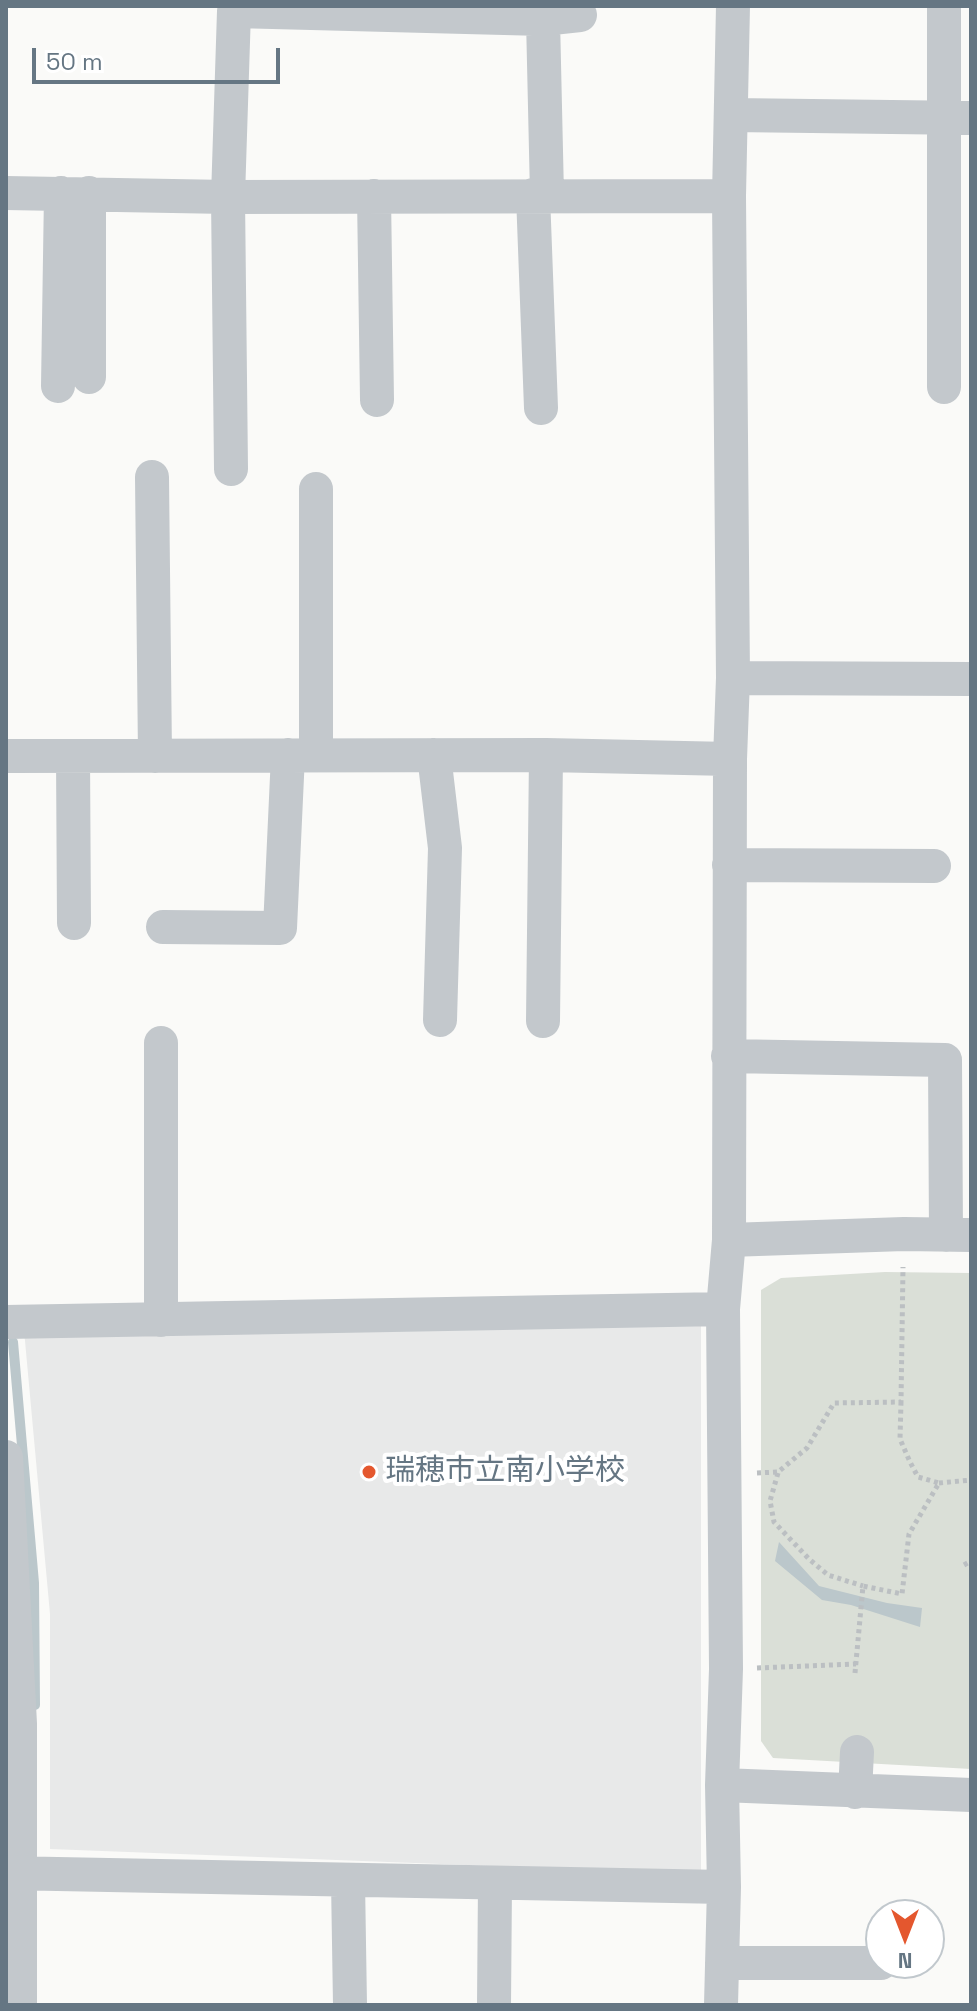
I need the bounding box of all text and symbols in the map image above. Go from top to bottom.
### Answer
scale bar [36,32,284,82]
text: 50 m [46,46,103,77]
place label: 瑞穂市立南小学校 [385,1454,625,1490]
marker: 瑞穂市立南小学校 [360,1463,378,1481]
north arrow [865,1899,945,1979]
text: N [898,1947,912,1975]

